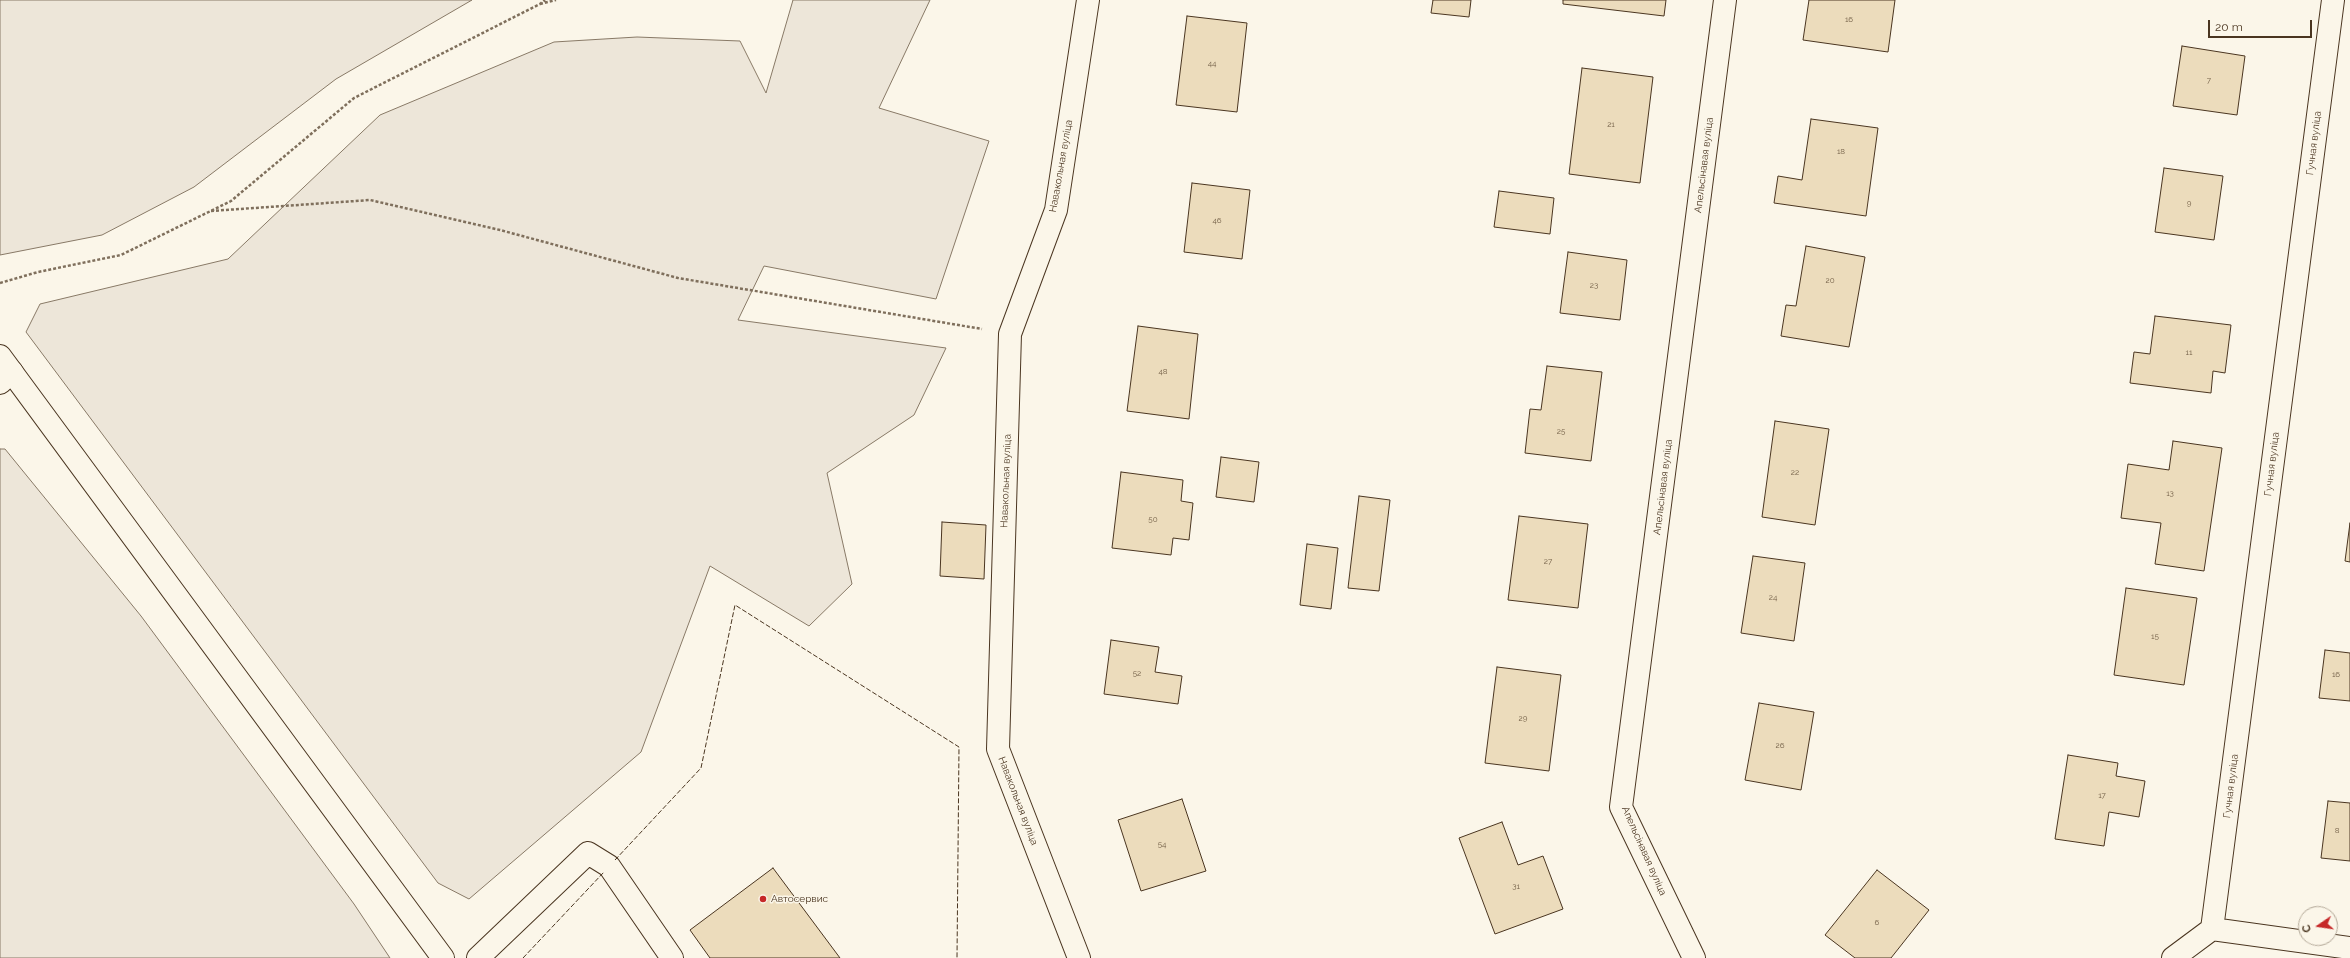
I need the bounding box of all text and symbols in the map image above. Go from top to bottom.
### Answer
scale bar [2210,12,2314,38]
house number: 16 [1845,15,1853,25]
text: 20 m [2215,20,2243,34]
house number: 44 [1208,59,1216,69]
house number: 7 [2207,76,2211,86]
street label: Гучная вуліца [2304,110,2324,176]
street label: Апельсінавая вуліца [1692,117,1716,213]
street label: Навакольная вуліца [1047,119,1075,213]
house number: 21 [1607,120,1615,130]
house number: 18 [1837,147,1845,157]
house number: 9 [2187,199,2191,209]
house number: 46 [1212,216,1222,226]
house number: 20 [1825,276,1835,286]
house number: 23 [1590,281,1598,291]
house number: 11 [2186,348,2192,358]
house number: 48 [1158,367,1168,377]
house number: 25 [1557,427,1565,437]
street label: Гучная вуліца [2262,431,2282,497]
street label: Навакольная вуліца [998,434,1014,528]
street label: Апельсінавая вуліца [1651,439,1675,535]
house number: 22 [1791,468,1799,478]
house number: 13 [2166,489,2174,499]
house number: 50 [1148,515,1158,525]
house number: 27 [1544,557,1552,567]
house number: 24 [1769,593,1777,603]
house number: 15 [2151,632,2159,642]
house number: 52 [1133,669,1141,679]
house number: 16 [2332,670,2340,680]
house number: 29 [1519,714,1527,724]
house number: 26 [1776,741,1784,751]
street label: Гучная вуліца [2221,753,2241,819]
street label: Навакольная вуліца [996,755,1040,847]
house number: 17 [2098,791,2106,801]
street label: Апельсінавая вуліца [1619,805,1669,897]
house number: 8 [2335,826,2339,836]
house number: 54 [1158,840,1166,850]
house number: 31 [1512,882,1520,892]
place label: Автосервис [771,893,828,905]
marker: Автосервис [758,894,768,904]
north arrow [2298,906,2338,946]
house number: 6 [1875,918,1879,928]
text: С [2300,923,2314,934]

